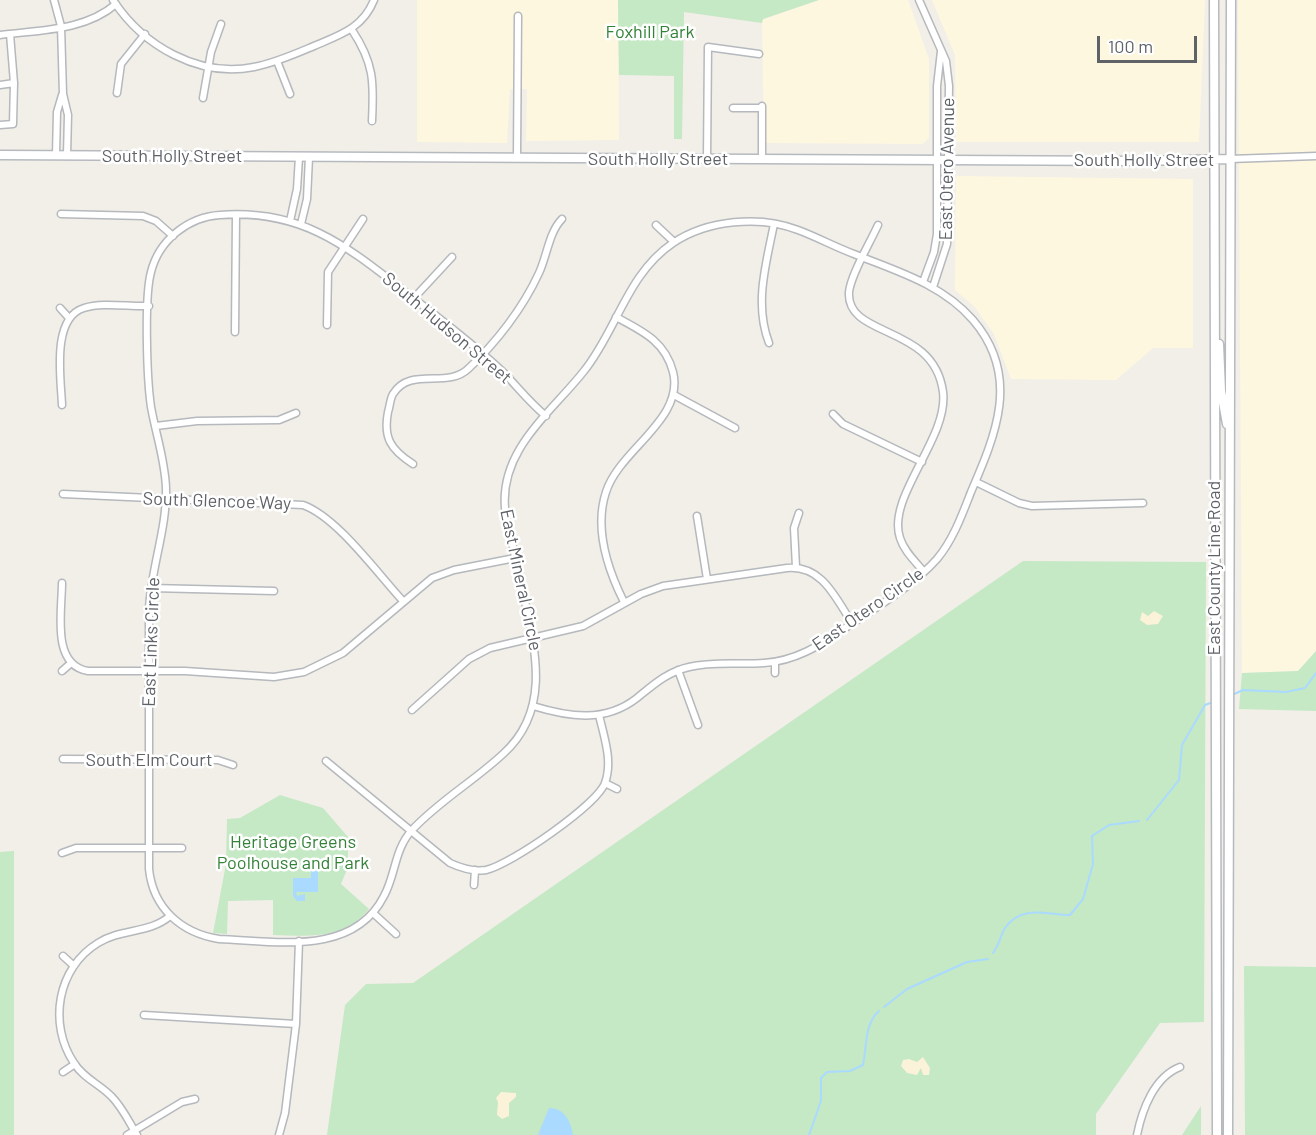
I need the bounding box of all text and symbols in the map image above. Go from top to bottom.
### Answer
park label: Foxhill Park [605,21,695,43]
scale bar [1100,24,1200,62]
text: 100 m [1108,35,1153,57]
street label: East Otero Avenue [935,97,959,241]
street label: South Holly Street [102,145,242,167]
street label: South Holly Street [588,148,728,170]
street label: South Holly Street [1074,149,1214,171]
street label: South Hudson Street [378,268,516,388]
street label: East County Line Road [1203,481,1225,655]
street label: South Glencoe Way [142,488,292,514]
street label: East Mineral Circle [495,507,547,653]
street label: East Otero Circle [808,563,928,655]
street label: East Links Circle [138,577,164,707]
street label: South Elm Court [85,749,213,771]
park label: Heritage Greens Poolhouse and Park [217,831,369,874]

